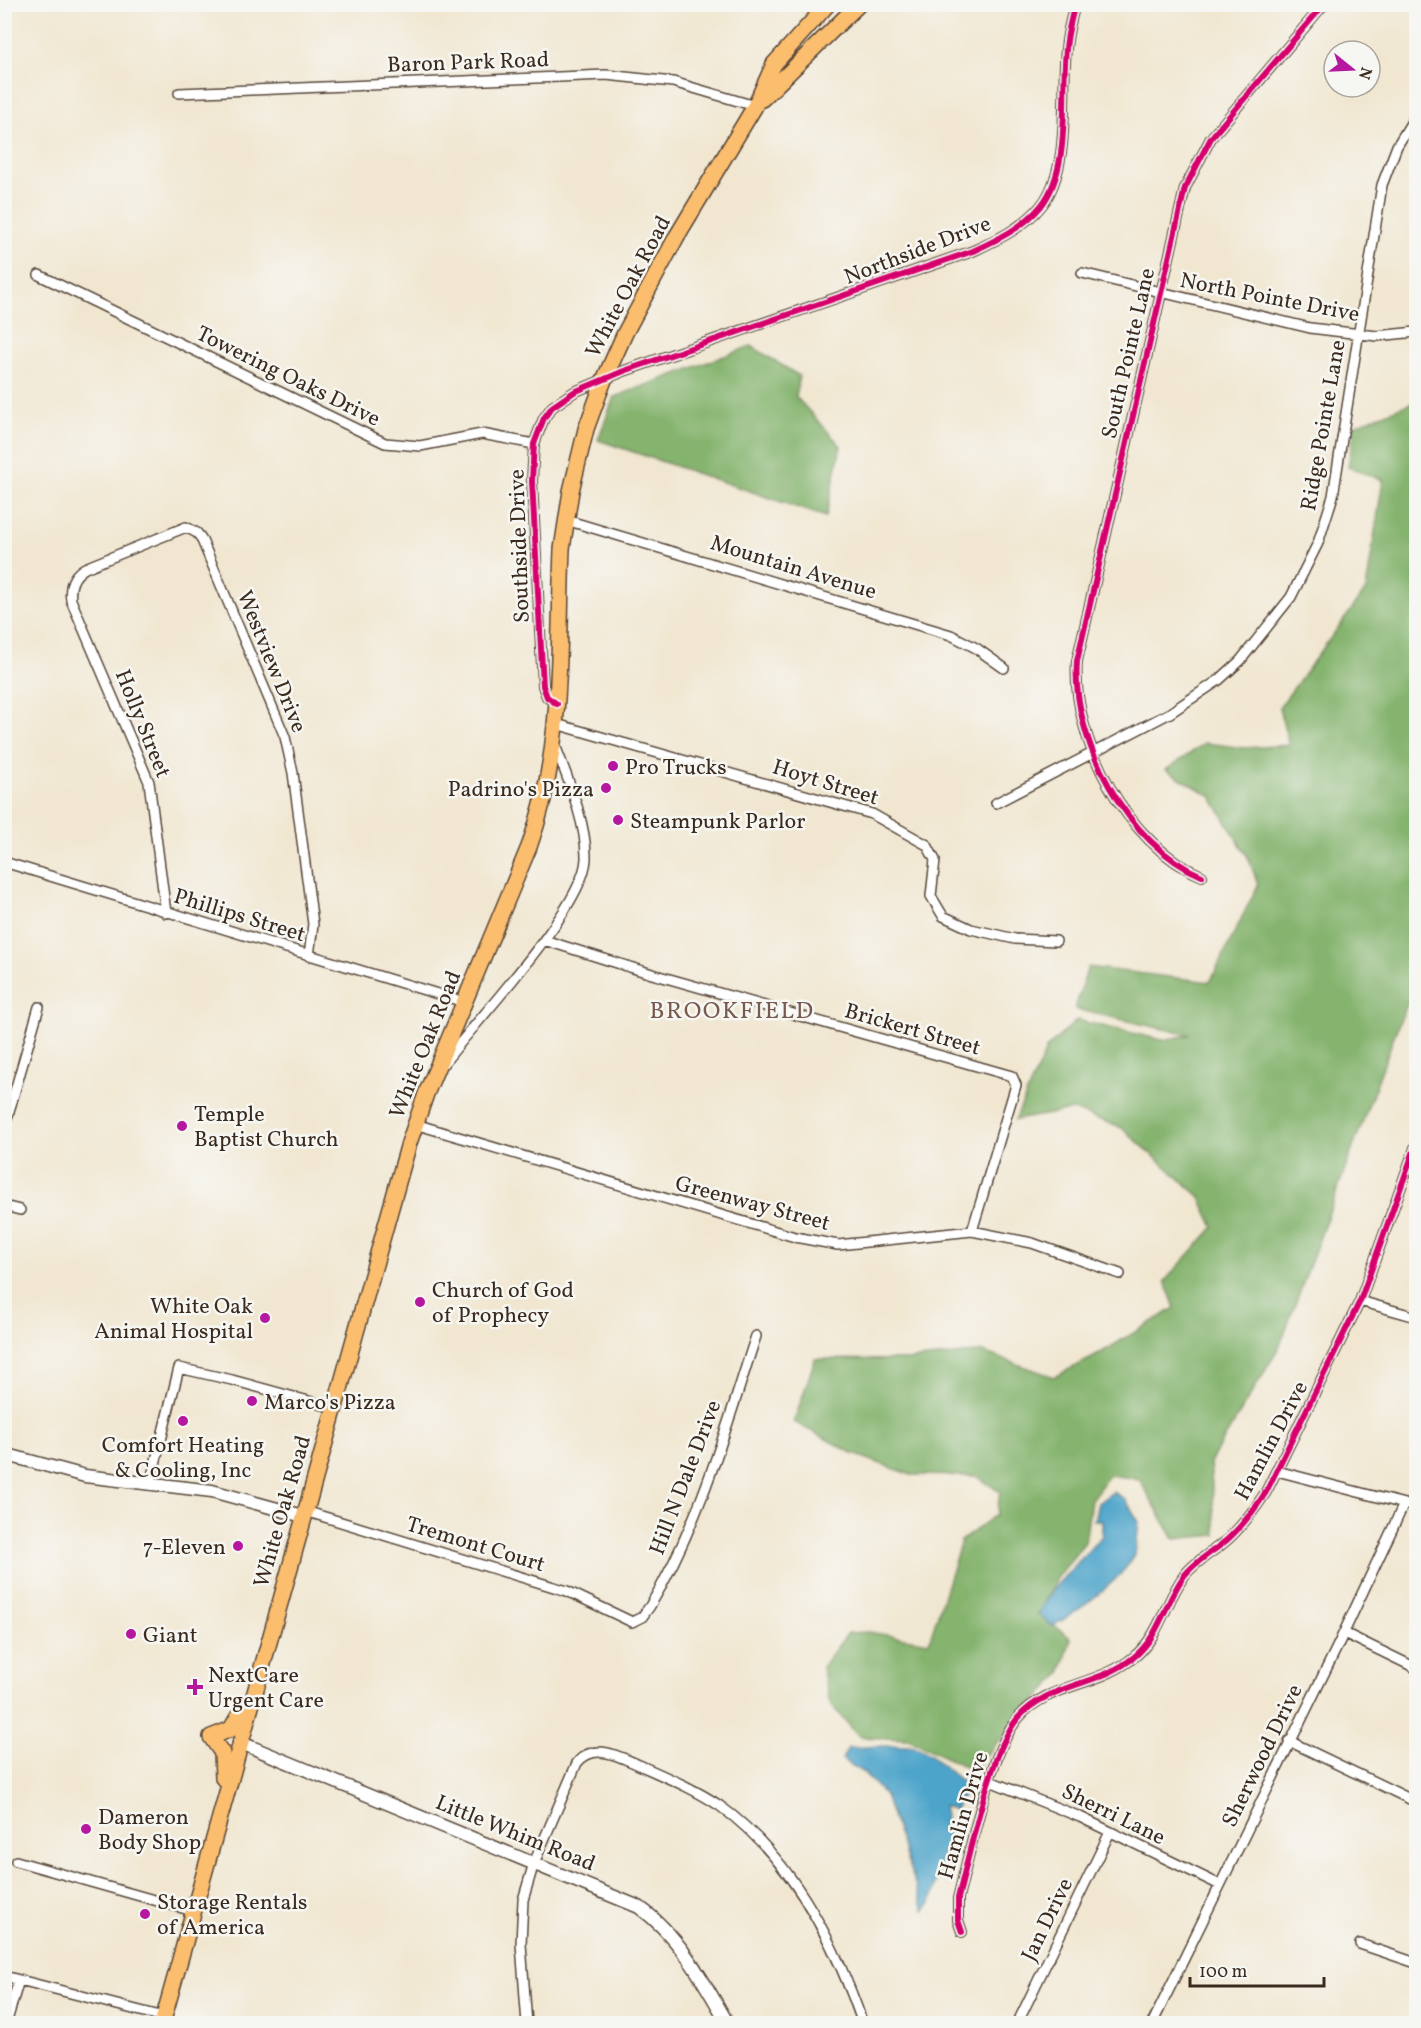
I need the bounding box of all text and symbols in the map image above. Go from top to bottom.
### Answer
north arrow [1322,39,1382,99]
street label: Baron Park Road [387,45,550,82]
text: N [1352,64,1377,82]
street label: Northside Drive [840,209,996,294]
street label: White Oak Road [579,211,680,364]
street label: South Pointe Lane [1095,265,1164,442]
street label: North Pointe Drive [1177,266,1362,331]
street label: Towering Oaks Drive [191,319,385,435]
street label: Ridge Pointe Lane [1294,337,1355,513]
street label: Southside Drive [502,468,539,623]
street label: Mountain Avenue [706,528,880,608]
street label: Westview Drive [228,586,313,738]
street label: Holly Street [106,665,178,783]
place label: Pro Trucks [625,753,727,784]
street label: Hoyt Street [768,753,883,814]
marker: Pro Trucks [606,759,620,773]
place label: Padrino's Pizza [448,775,594,806]
marker: Padrino's Pizza [599,781,613,795]
place label: Steampunk Parlor [630,807,806,838]
marker: Steampunk Parlor [611,813,625,827]
street label: Phillips Street [170,882,309,951]
street label: White Oak Road [383,966,470,1124]
district label: BROOKFIELD [649,995,815,1029]
street label: Brickert Street [841,996,984,1065]
place label: Temple Baptist Church [194,1100,339,1156]
marker: Temple Baptist Church [175,1119,189,1133]
street label: Greenway Street [672,1169,833,1240]
place label: Church of God of Prophecy [432,1276,574,1332]
place label: White Oak Animal Hospital [94,1292,253,1348]
marker: Church of God of Prophecy [413,1295,427,1309]
marker: White Oak Animal Hospital [258,1311,272,1325]
street label: Hamlin Drive [1228,1376,1317,1506]
place label: Marco's Pizza [264,1388,396,1419]
marker: Marco's Pizza [245,1394,259,1408]
street label: Hill N Dale Drive [643,1396,730,1560]
marker: Comfort Heating & Cooling, Inc [176,1414,190,1428]
place label: Comfort Heating & Cooling, Inc [102,1431,264,1487]
street label: White Oak Road [247,1432,320,1591]
street label: Tremont Court [402,1510,549,1581]
place label: 7-Eleven [143,1533,226,1564]
marker: 7-Eleven [231,1539,245,1553]
place label: Giant [143,1621,198,1652]
marker: Giant [124,1627,138,1641]
place label: NextCare Urgent Care [208,1661,324,1717]
marker: NextCare Urgent Care [186,1678,204,1696]
street label: Sherwood Drive [1215,1679,1311,1833]
street label: Hamlin Drive [931,1748,997,1883]
street label: Sherri Lane [1056,1777,1170,1854]
street label: Little Whim Road [430,1788,600,1881]
place label: Dameron Body Shop [98,1803,201,1859]
marker: Dameron Body Shop [79,1822,93,1836]
street label: Jan Drive [1015,1873,1082,1967]
place label: Storage Rentals of America [157,1888,307,1944]
marker: Storage Rentals of America [138,1907,152,1921]
scale bar [1190,1950,1324,1988]
text: 100 m [1199,1960,1248,1985]

